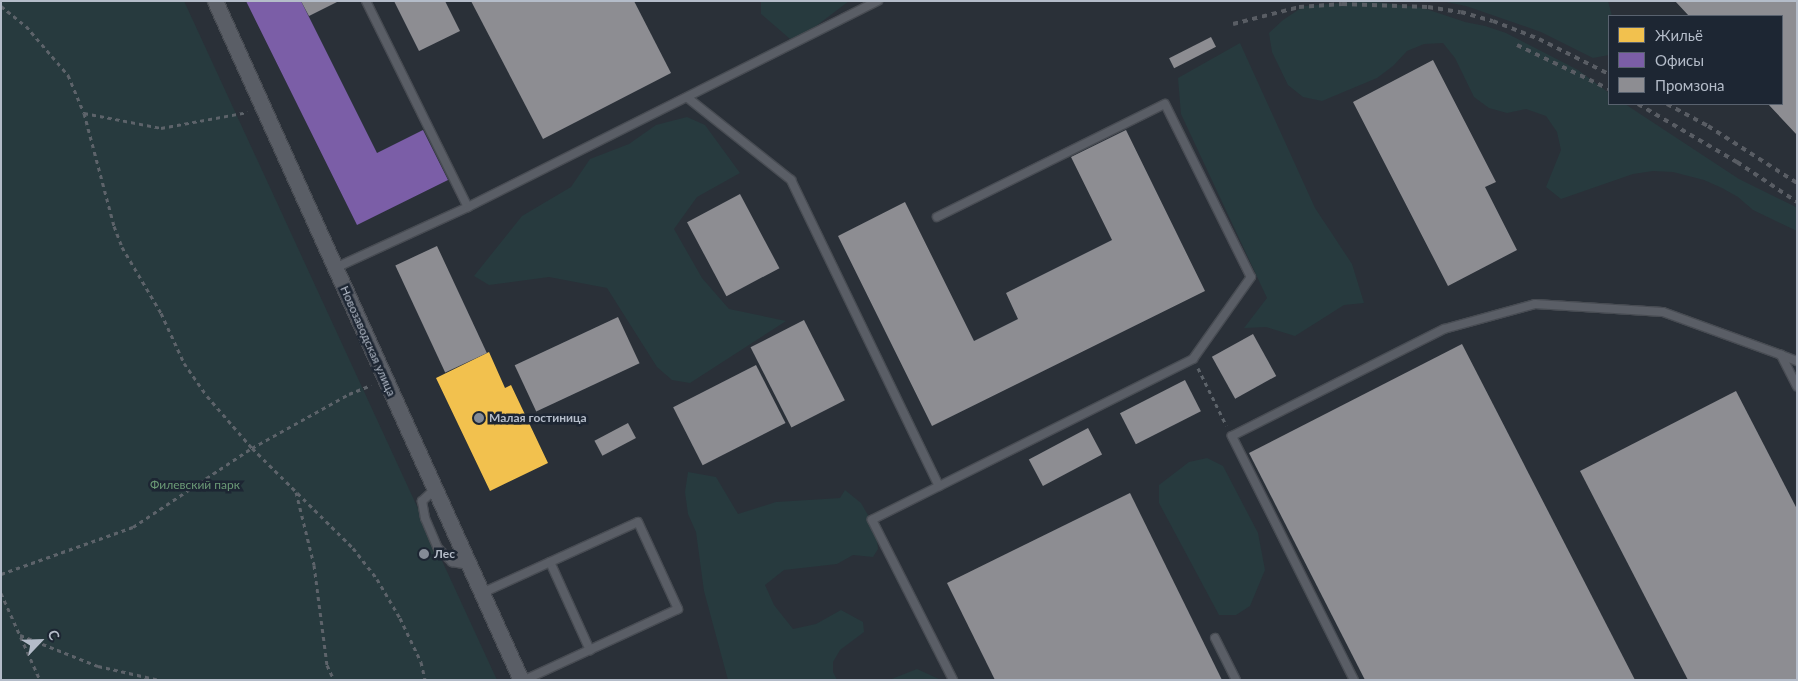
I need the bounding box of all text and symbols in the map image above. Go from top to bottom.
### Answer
legend [1608,15,1783,105]
text: Жильё [1655,26,1703,44]
text: Офисы [1655,51,1704,69]
text: Промзона [1655,76,1725,94]
street label: Новозаводская улица [337,284,399,398]
place label: Малая гостиница [489,411,587,425]
marker: Малая гостиница [473,412,485,424]
park label: Филевский парк [150,478,240,492]
place label: Лес [434,547,455,561]
marker: Лес [418,548,430,560]
north arrow [15,616,65,666]
text: С [45,627,64,642]

